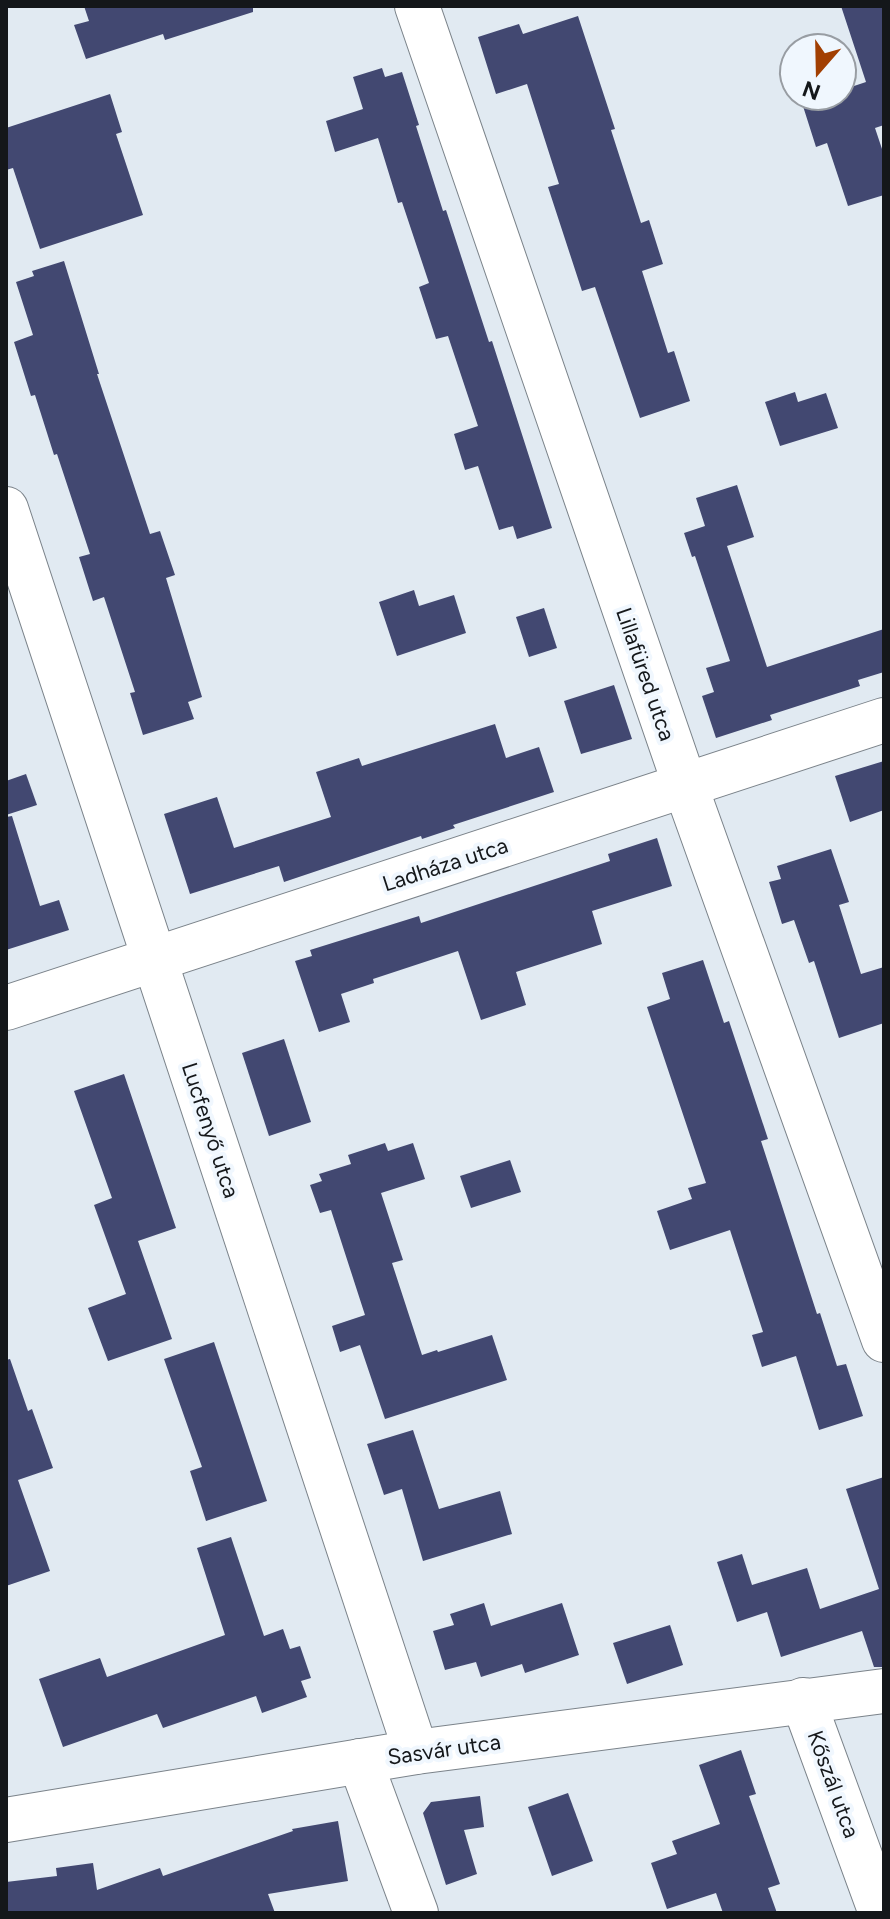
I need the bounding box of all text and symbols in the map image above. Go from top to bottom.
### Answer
north arrow [778,32,858,112]
text: N [799,75,824,106]
street label: Lillafüred utca [610,604,681,744]
street label: Ladháza utca [379,832,511,897]
street label: Lucfenyő utca [176,1059,245,1201]
street label: Kőszál utca [802,1727,865,1841]
street label: Sasvár utca [386,1728,502,1771]

